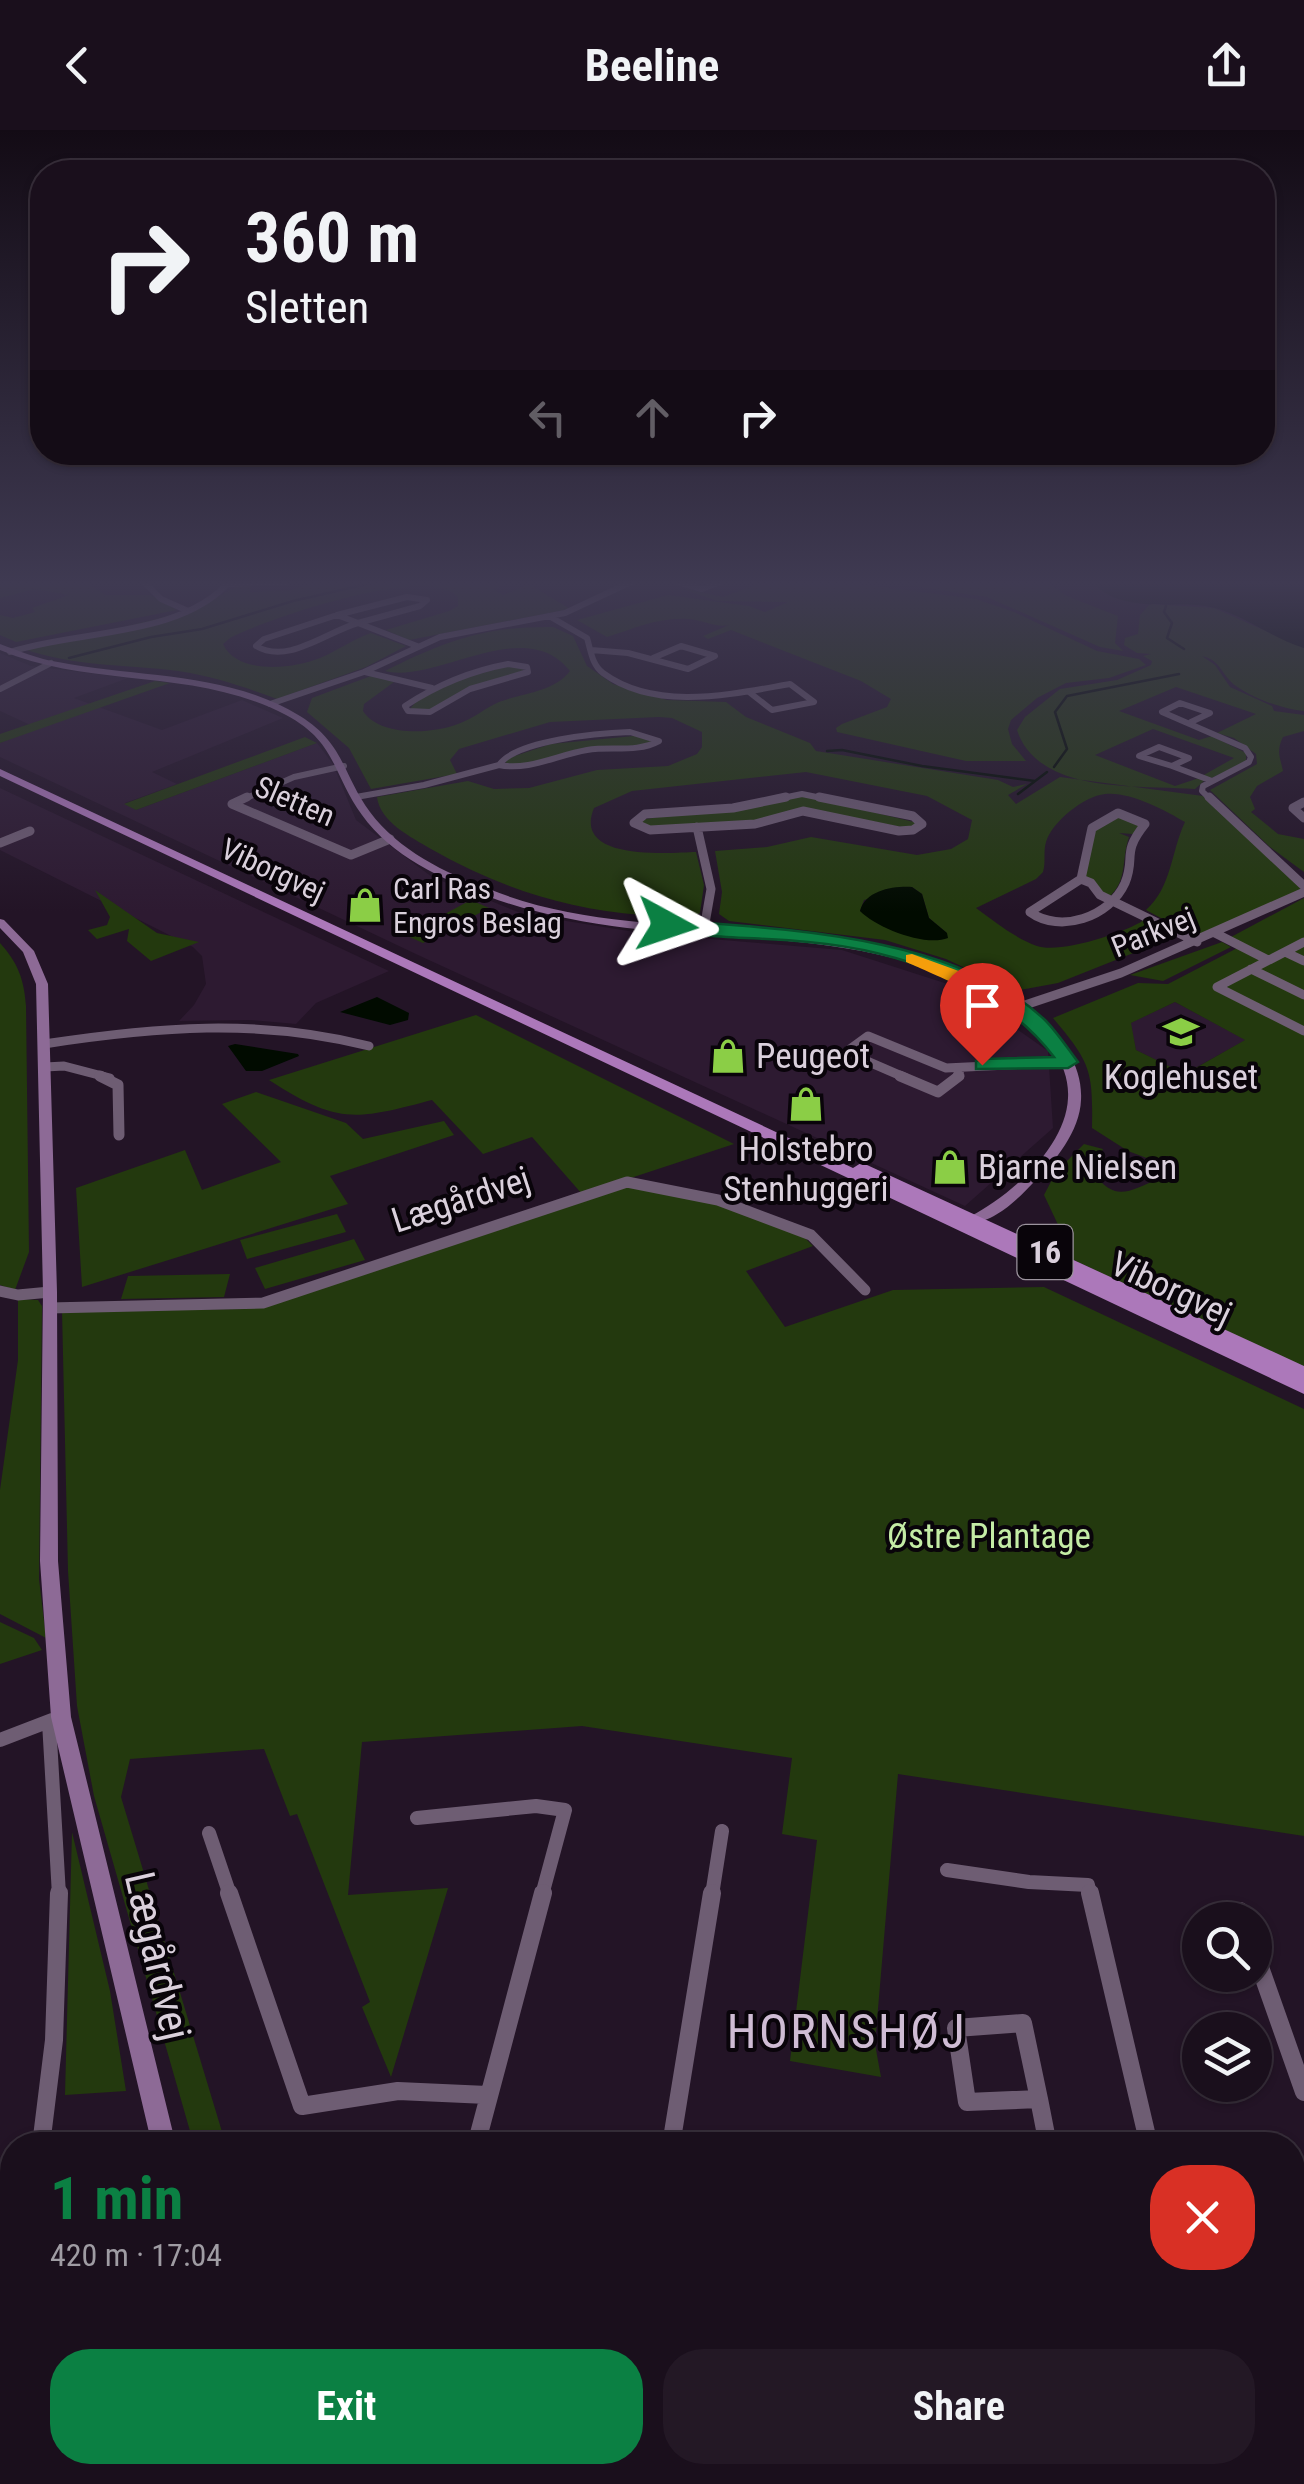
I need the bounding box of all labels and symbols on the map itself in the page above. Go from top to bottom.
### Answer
street label: Sletten [250,769,340,833]
street label: Viborgvej [215,831,331,909]
place label: Carl Ras Engros Beslag [393,871,562,940]
position arrow [615,873,719,977]
shop icon: Carl Ras Engros Beslag [346,886,384,924]
street label: Parkvej [1106,899,1200,965]
pin [940,963,1025,1066]
school or university icon: Koglehuset [1162,1013,1200,1051]
place label: Peugeot [756,1036,870,1077]
shop icon: Peugeot [709,1037,747,1075]
place label: Koglehuset [1104,1057,1258,1098]
shop icon: Holstebro Stenhuggeri [787,1085,825,1123]
place label: Holstebro Stenhuggeri [723,1129,889,1210]
place label: Bjarne Nielsen [978,1147,1177,1188]
shop icon: Bjarne Nielsen [931,1148,969,1186]
street label: Lægårdvej [387,1158,535,1242]
road number: 16 [1018,1225,1072,1279]
street label: Viborgvej [1104,1243,1238,1335]
park label: Østre Plantage [887,1516,1091,1557]
street label: Lægårdvej [115,1867,201,2045]
district label: HORNSHØJ [727,2003,967,2060]

